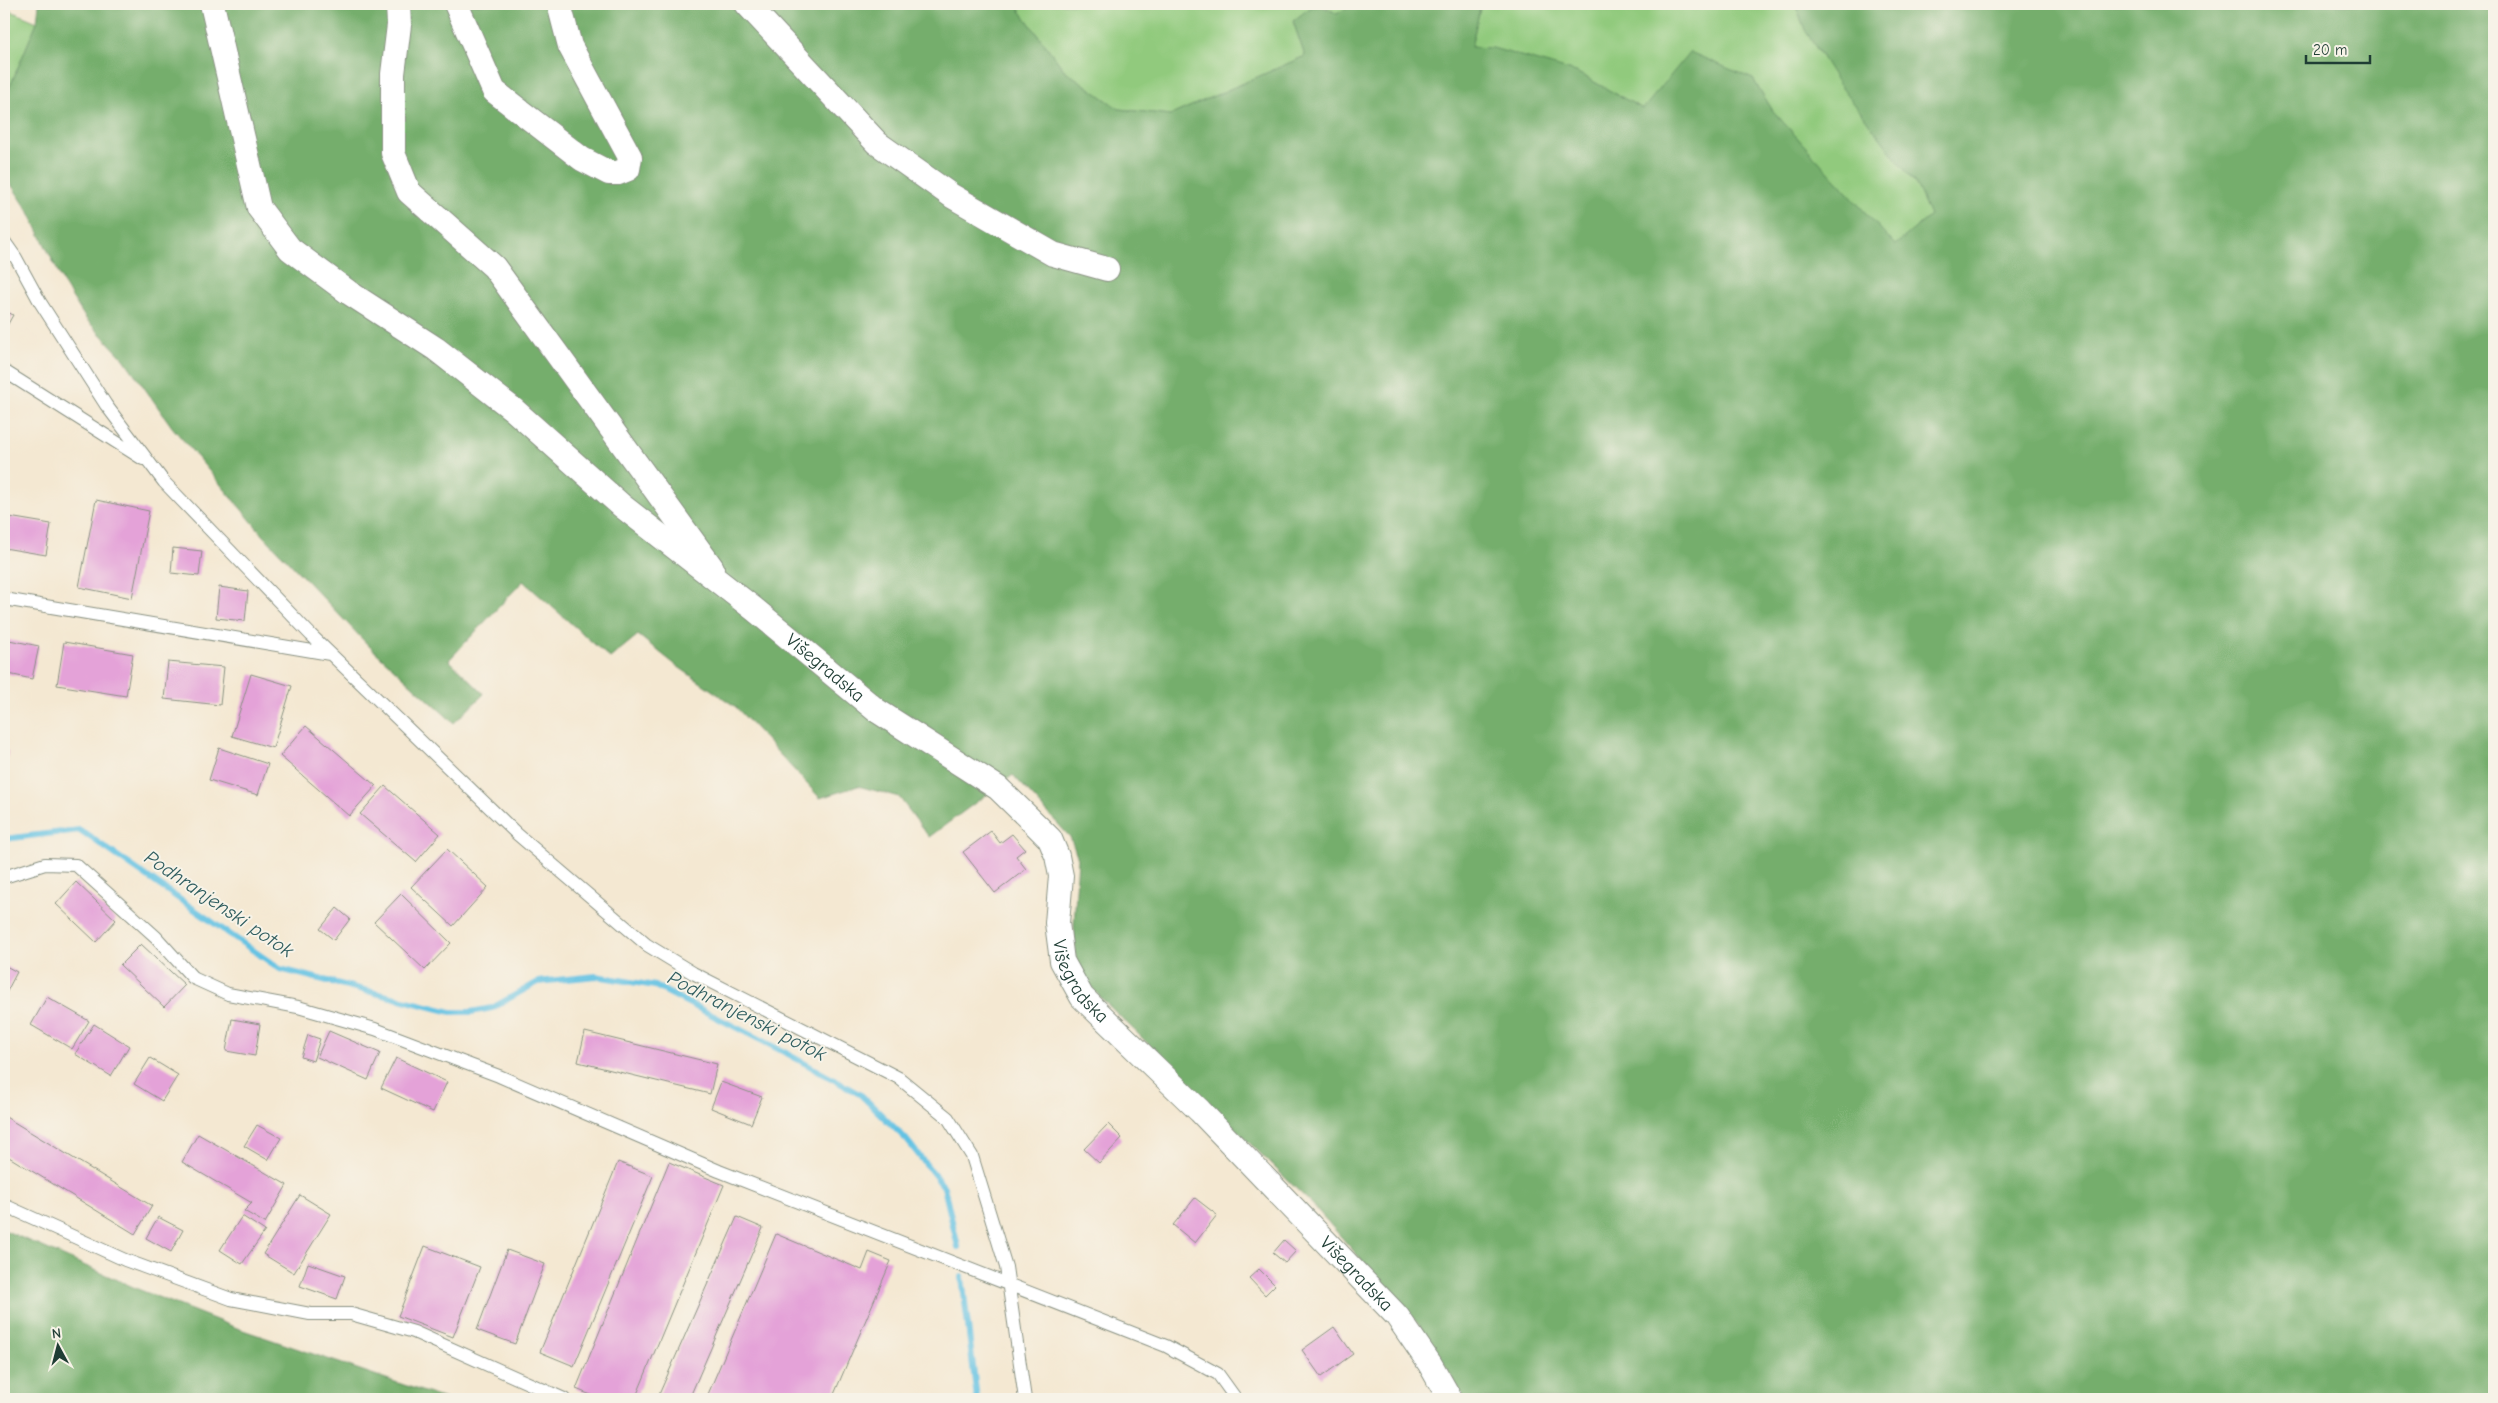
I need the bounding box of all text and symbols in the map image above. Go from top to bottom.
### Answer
scale bar [2306,32,2369,64]
text: 20 m [2313,41,2347,59]
street label: Višegradska [781,629,869,707]
water label: Podhranjenski potok [140,846,298,963]
street label: Višegradska [1048,938,1113,1028]
water label: Podhranjenski potok [664,966,830,1066]
street label: Višegradska [1315,1232,1397,1316]
north arrow [32,1320,82,1370]
text: N [51,1325,62,1343]

